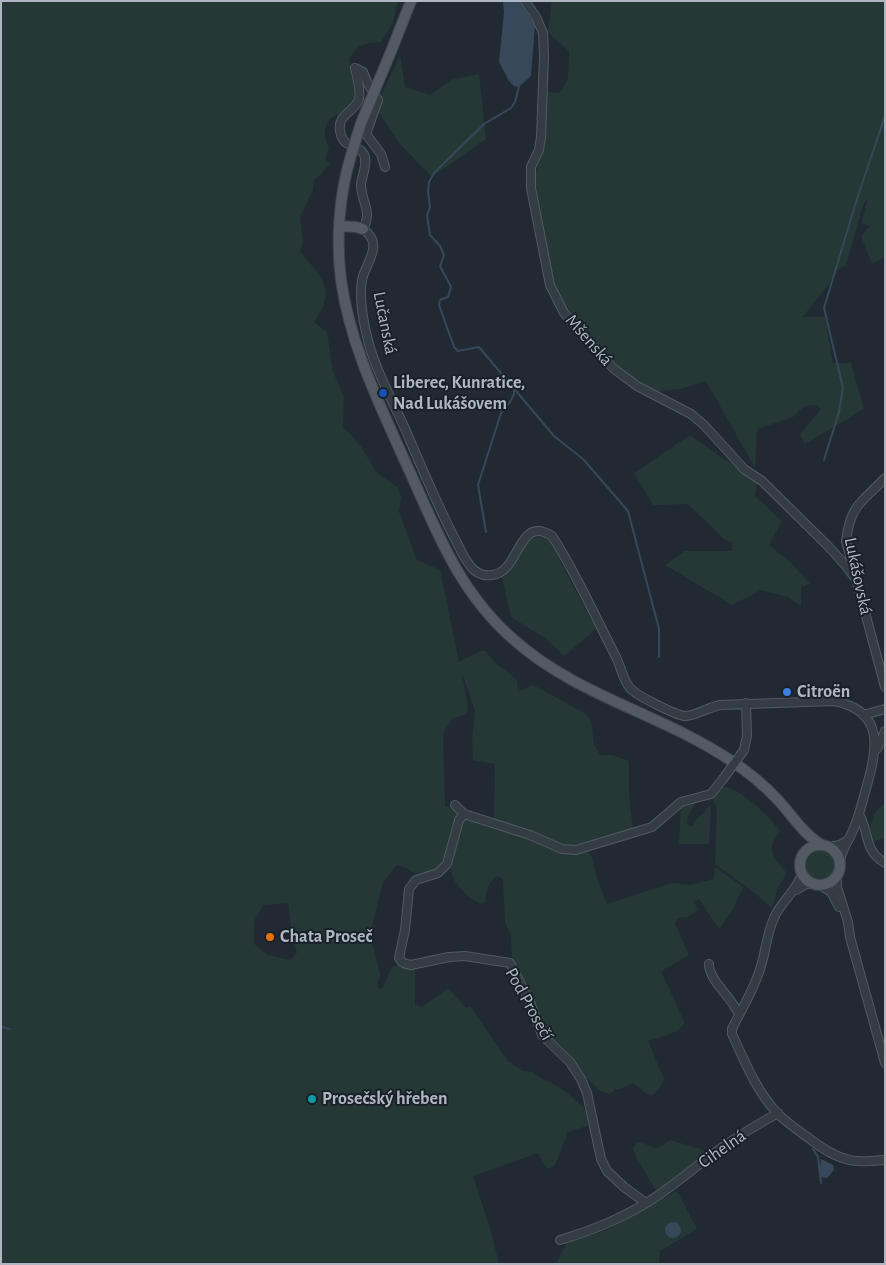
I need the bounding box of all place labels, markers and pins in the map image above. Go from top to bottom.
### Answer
place label: Liberec, Kunratice, Nad Lukášovem [393,372,525,414]
marker: Liberec, Kunratice, Nad Lukášovem [377,387,389,399]
place label: Citroën [797,681,850,703]
marker: Citroën [781,686,793,698]
place label: Chata Proseč [280,926,372,948]
marker: Chata Proseč [264,931,276,943]
place label: Prosečský hřeben [322,1088,448,1110]
marker: Prosečský hřeben [306,1093,318,1105]

